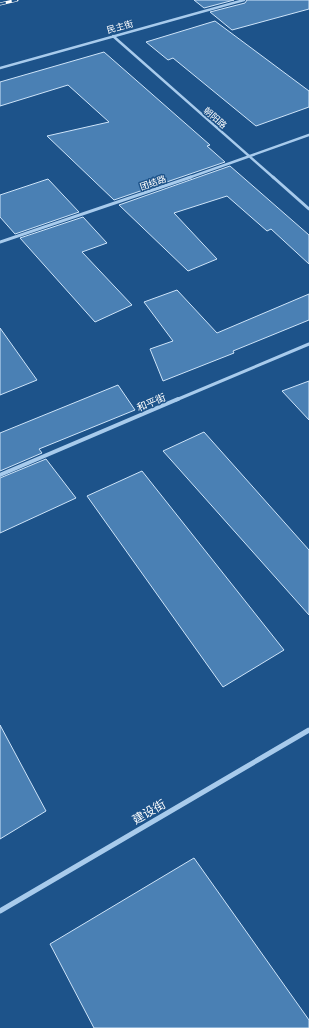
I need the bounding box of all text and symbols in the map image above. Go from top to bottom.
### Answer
street label: 民主街 [106,18,134,36]
street label: 朝阳路 [202,105,228,131]
street label: 团结路 [139,174,167,192]
street label: 和平街 [135,392,167,413]
street label: 建设街 [130,797,168,827]

